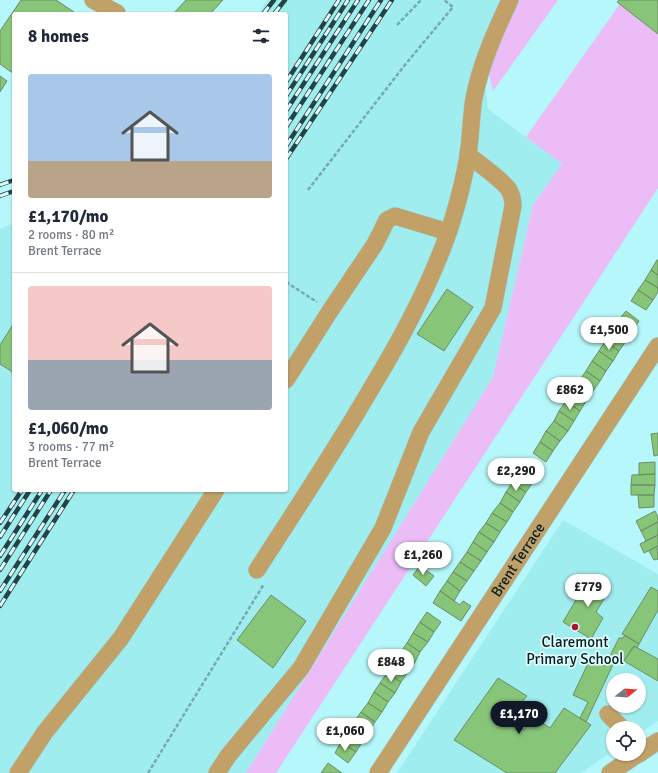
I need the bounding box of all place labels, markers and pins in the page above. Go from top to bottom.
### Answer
pin: £1,500 [576,317,642,351]
pin: £862 [546,377,594,411]
pin: £2,290 [483,458,549,492]
pin: £1,260 [390,542,456,576]
pin: £779 [564,574,612,608]
marker: Claremont Primary School [570,622,580,632]
place label: Claremont Primary School [526,633,624,668]
pin: £848 [367,649,415,683]
pin: £1,170 [486,701,552,735]
pin: £1,060 [312,718,378,752]

